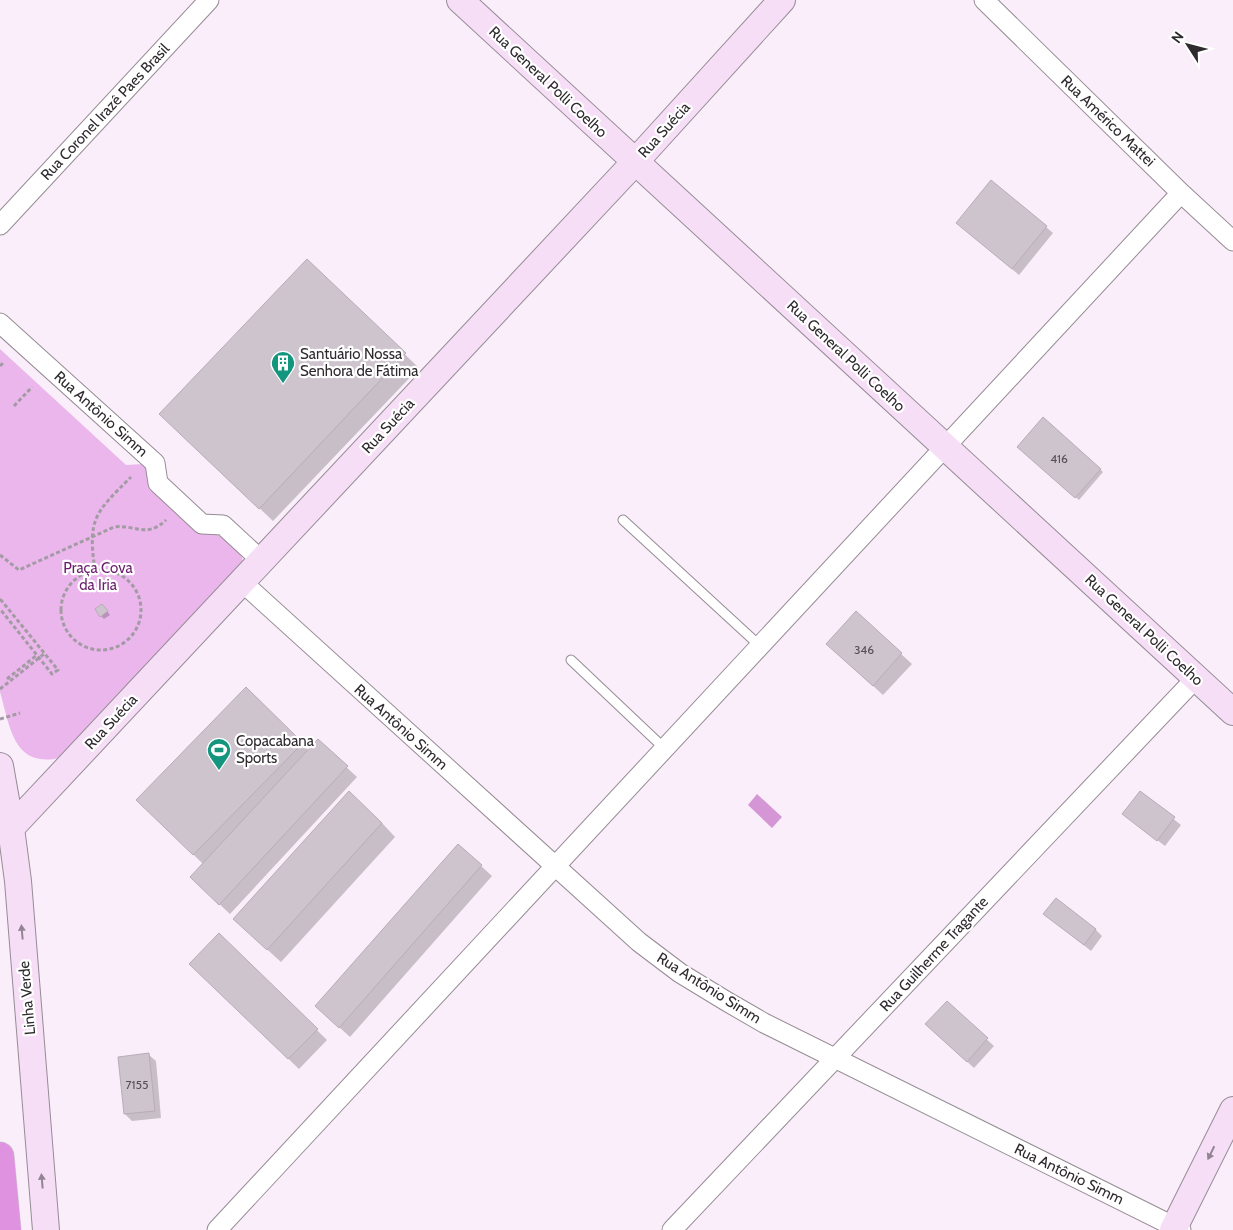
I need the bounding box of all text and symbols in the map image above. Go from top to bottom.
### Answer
north arrow [1163,20,1213,70]
street label: Rua General Polli Coelho [485,23,611,141]
text: N [1167,28,1188,47]
street label: Rua Coronel Irazê Paes Brasil [37,40,173,184]
street label: Rua Américo Mattei [1057,72,1159,170]
street label: Rua Suécia [634,98,694,162]
street label: Rua General Polli Coelho [783,297,909,415]
place label: Santuário Nossa Senhora de Fátima [300,345,419,380]
building icon: Santuário Nossa Senhora de Fátima [270,350,296,384]
street label: Rua Antônio Simm [51,367,151,461]
street label: Rua Suécia [358,394,419,457]
house number: 416 [1050,451,1068,466]
park label: Praça Cova da Iria [63,559,133,594]
street label: Rua General Polli Coelho [1081,571,1207,689]
house number: 346 [854,642,874,657]
street label: Rua Antônio Simm [351,680,451,774]
street label: Rua Suécia [81,690,142,753]
place label: Copacabana Sports [236,732,315,767]
sports icon: Copacabana Sports [206,737,232,771]
street label: Rua Guilherme Tragante [876,893,992,1015]
one-way arrow [18,924,26,940]
street label: Rua Antônio Simm [654,949,764,1027]
street label: Linha Verde [15,960,39,1036]
house number: 7155 [126,1077,148,1092]
street label: Rua Antônio Simm [1011,1140,1127,1208]
one-way arrow [1207,1146,1215,1160]
one-way arrow [38,1173,46,1189]

